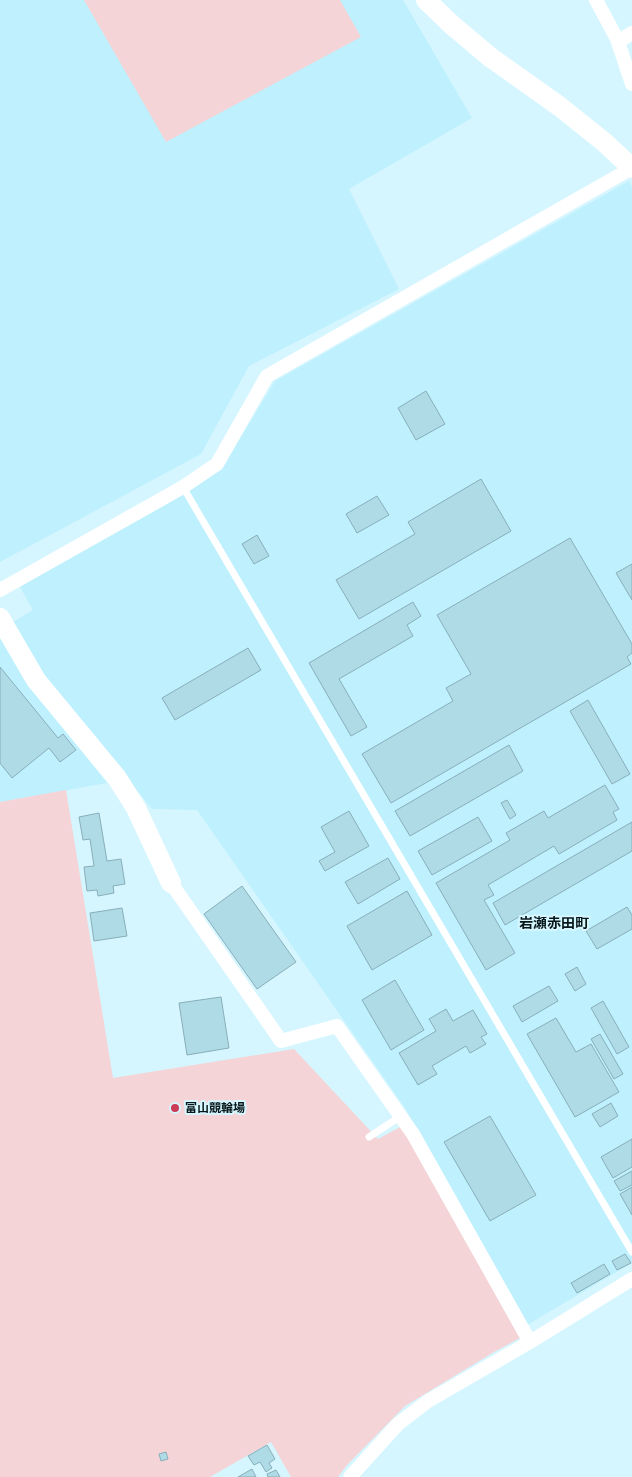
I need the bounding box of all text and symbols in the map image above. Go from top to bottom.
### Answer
district label: 岩瀬赤田町 [519,915,589,932]
place label: 富山競輪場 [185,1101,245,1115]
marker: 富山競輪場 [169,1102,181,1114]

